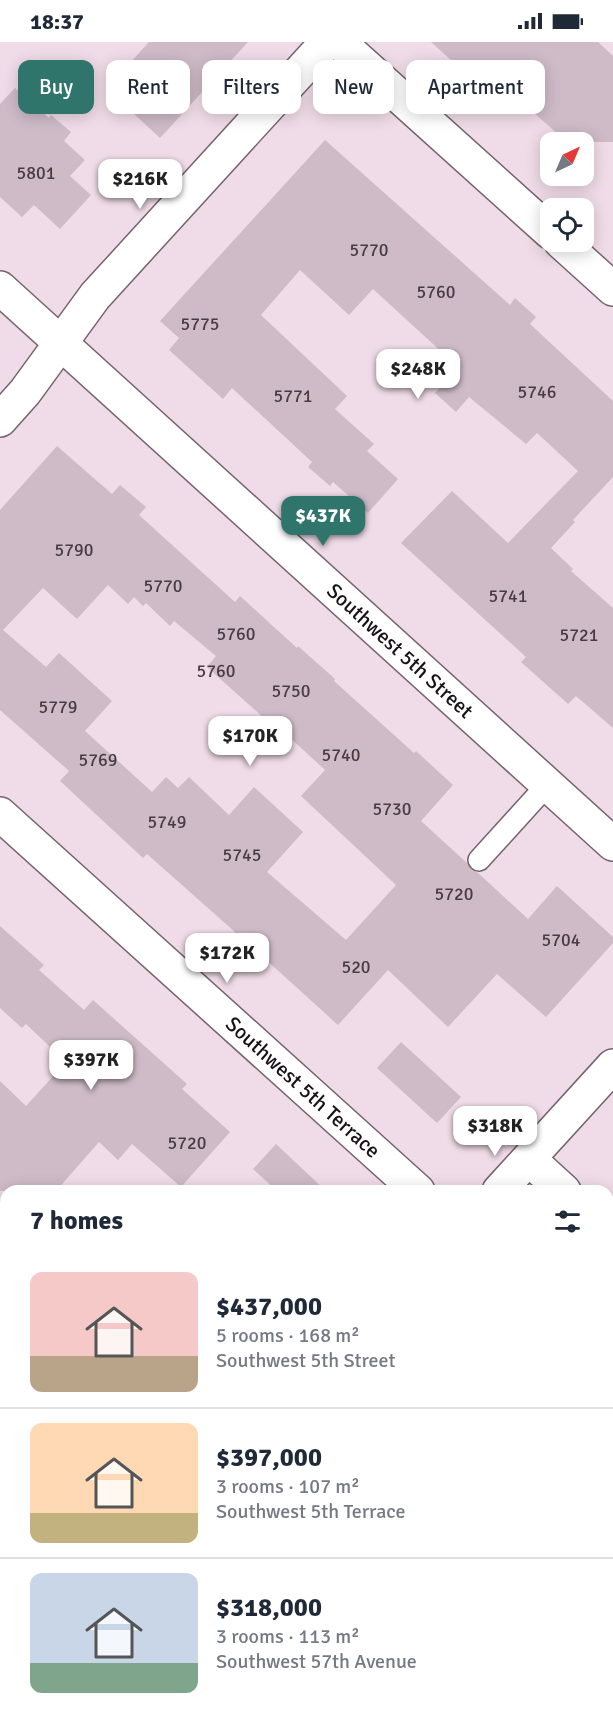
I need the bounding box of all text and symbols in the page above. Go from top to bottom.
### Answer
text: 18:37 [30,8,84,35]
chip: Buy [18,60,94,114]
chip: Rent [106,60,190,114]
chip: Filters [202,60,301,114]
chip: New [313,60,394,114]
chip: Apartment [406,60,545,114]
north arrow [540,132,594,186]
map controls [540,132,594,252]
pin: $216K [98,159,182,210]
house number: 5801 [17,162,55,184]
text: $216K [112,166,168,191]
button: locate [540,198,594,252]
house number: 5770 [350,239,388,261]
house number: 5760 [417,281,455,303]
house number: 5775 [181,313,219,335]
pin: $248K [376,349,460,400]
text: $248K [390,356,446,381]
house number: 5746 [518,381,556,403]
house number: 5771 [274,385,312,407]
pin: $437K [281,496,365,547]
text: $437K [295,503,351,528]
house number: 5790 [55,539,93,561]
house number: 5770 [144,575,182,597]
street label: Southwest 5th Street [321,578,479,724]
house number: 5741 [489,585,527,607]
house number: 5760 [217,623,255,645]
house number: 5721 [560,624,598,646]
house number: 5760 [197,660,235,682]
house number: 5750 [272,680,310,702]
house number: 5779 [39,696,77,718]
pin: $170K [208,716,292,767]
text: $170K [222,723,278,748]
house number: 5740 [322,744,360,766]
house number: 5769 [79,749,117,771]
house number: 5730 [373,798,411,820]
house number: 5749 [148,811,186,833]
house number: 5745 [223,844,261,866]
house number: 5720 [435,883,473,905]
house number: 5704 [542,929,581,951]
pin: $172K [185,933,269,984]
text: $172K [199,940,255,965]
house number: 520 [341,956,371,978]
street label: Southwest 5th Terrace [220,1011,386,1164]
pin: $397K [49,1040,133,1091]
text: $397K [63,1047,119,1072]
pin: $318K [453,1106,537,1157]
text: $318K [467,1113,523,1138]
house number: 5720 [168,1132,206,1154]
text: 7 homes [30,1205,123,1237]
icon: filters [551,1205,584,1238]
text: $437,000 [216,1291,322,1323]
icon: home [78,1296,150,1368]
text: 5 rooms · 168 m² [216,1323,360,1348]
text: Southwest 5th Street [216,1348,396,1373]
text: $397,000 [216,1442,322,1474]
icon: home [78,1447,150,1519]
text: 3 rooms · 107 m² [216,1474,360,1499]
text: Southwest 5th Terrace [216,1499,406,1524]
text: $318,000 [216,1592,322,1624]
icon: home [78,1597,150,1669]
text: 3 rooms · 113 m² [216,1624,360,1649]
text: Southwest 57th Avenue [216,1649,417,1674]

